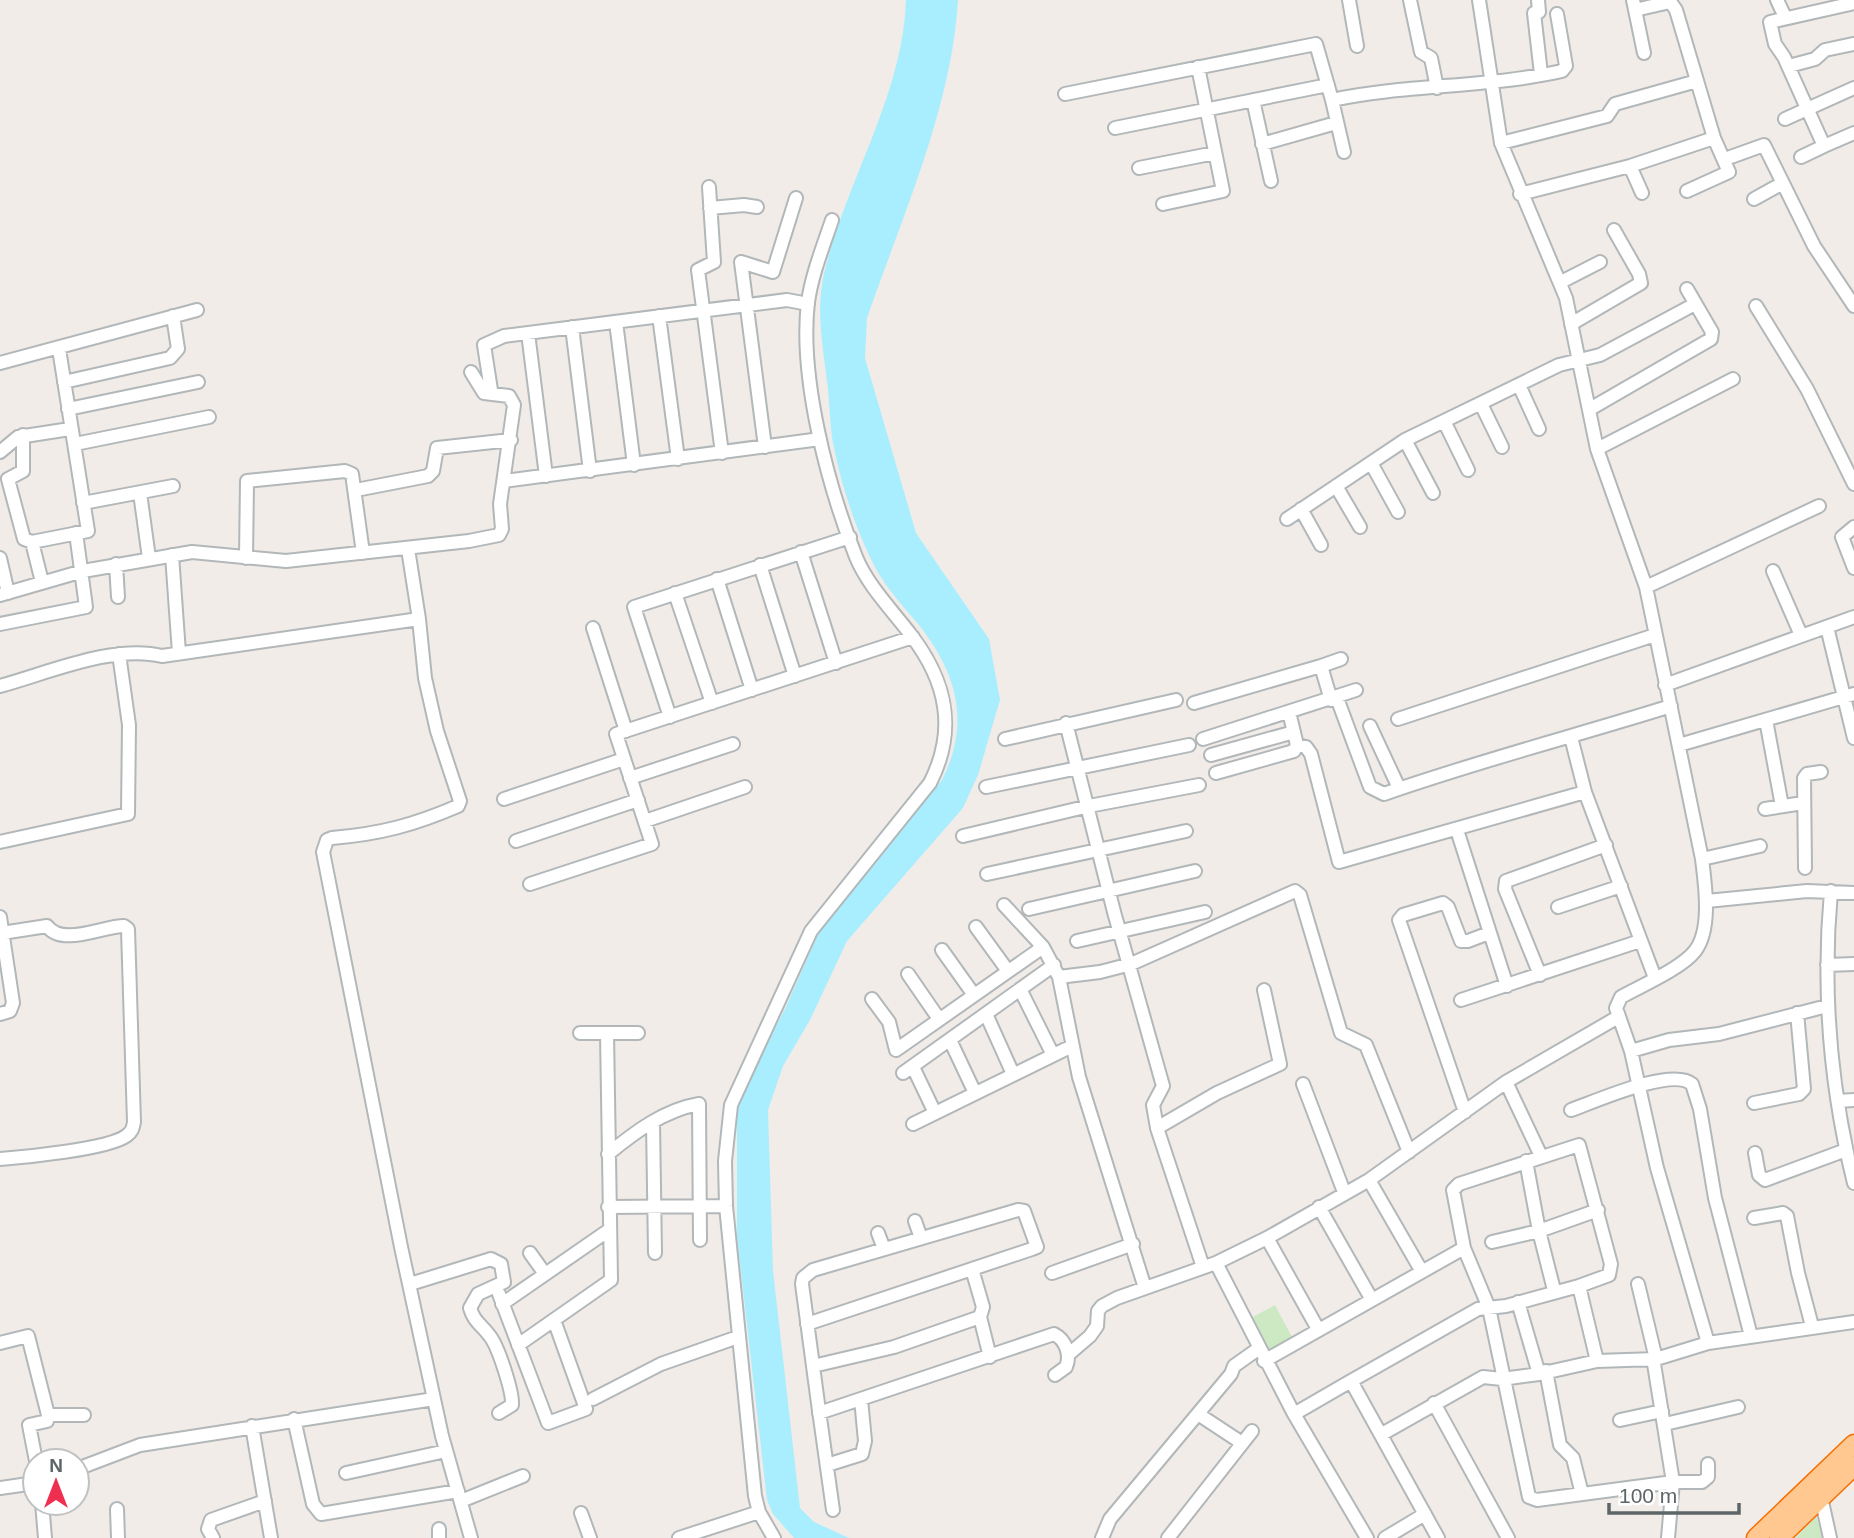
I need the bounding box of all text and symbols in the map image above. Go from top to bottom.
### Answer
north arrow [21,1447,91,1517]
text: N [49,1455,63,1476]
scale bar [1609,1472,1738,1516]
text: 100 m [1619,1484,1677,1507]

